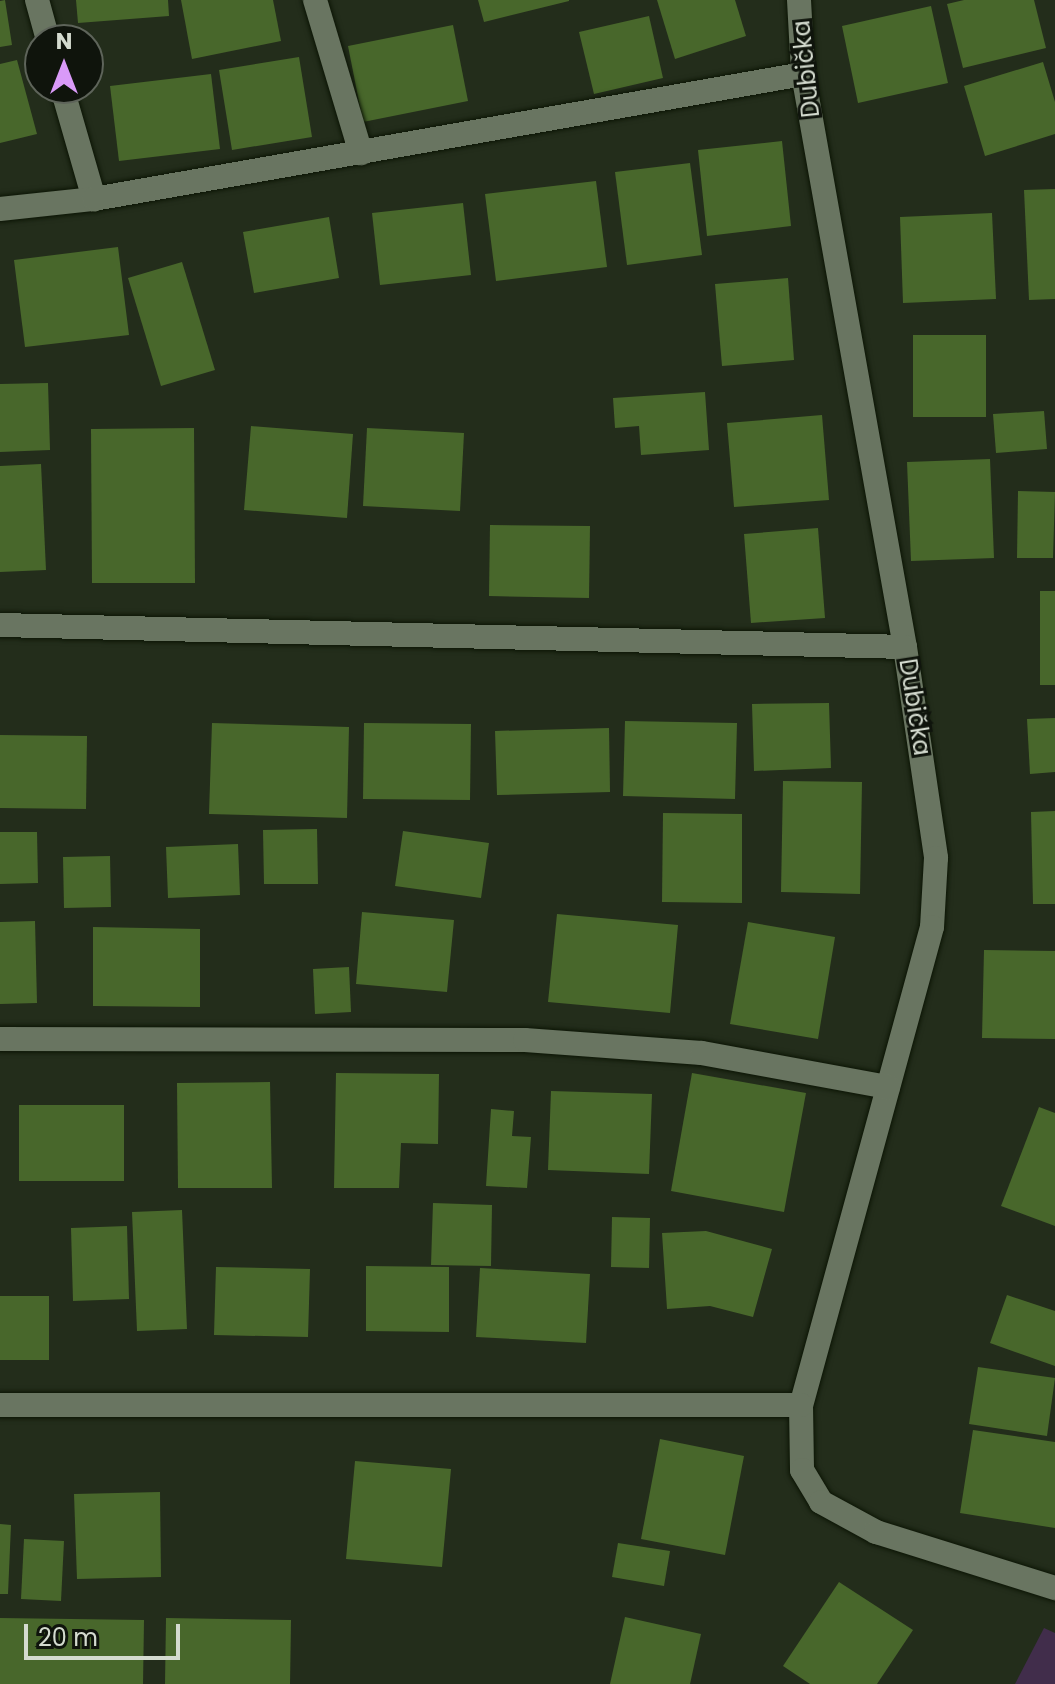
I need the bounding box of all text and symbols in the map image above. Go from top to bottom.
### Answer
street label: Dubička [787,19,825,119]
north arrow [24,24,104,104]
text: N [56,26,72,57]
street label: Dubička [893,657,937,757]
scale bar [28,1608,184,1658]
text: 20 m [38,1621,98,1654]

